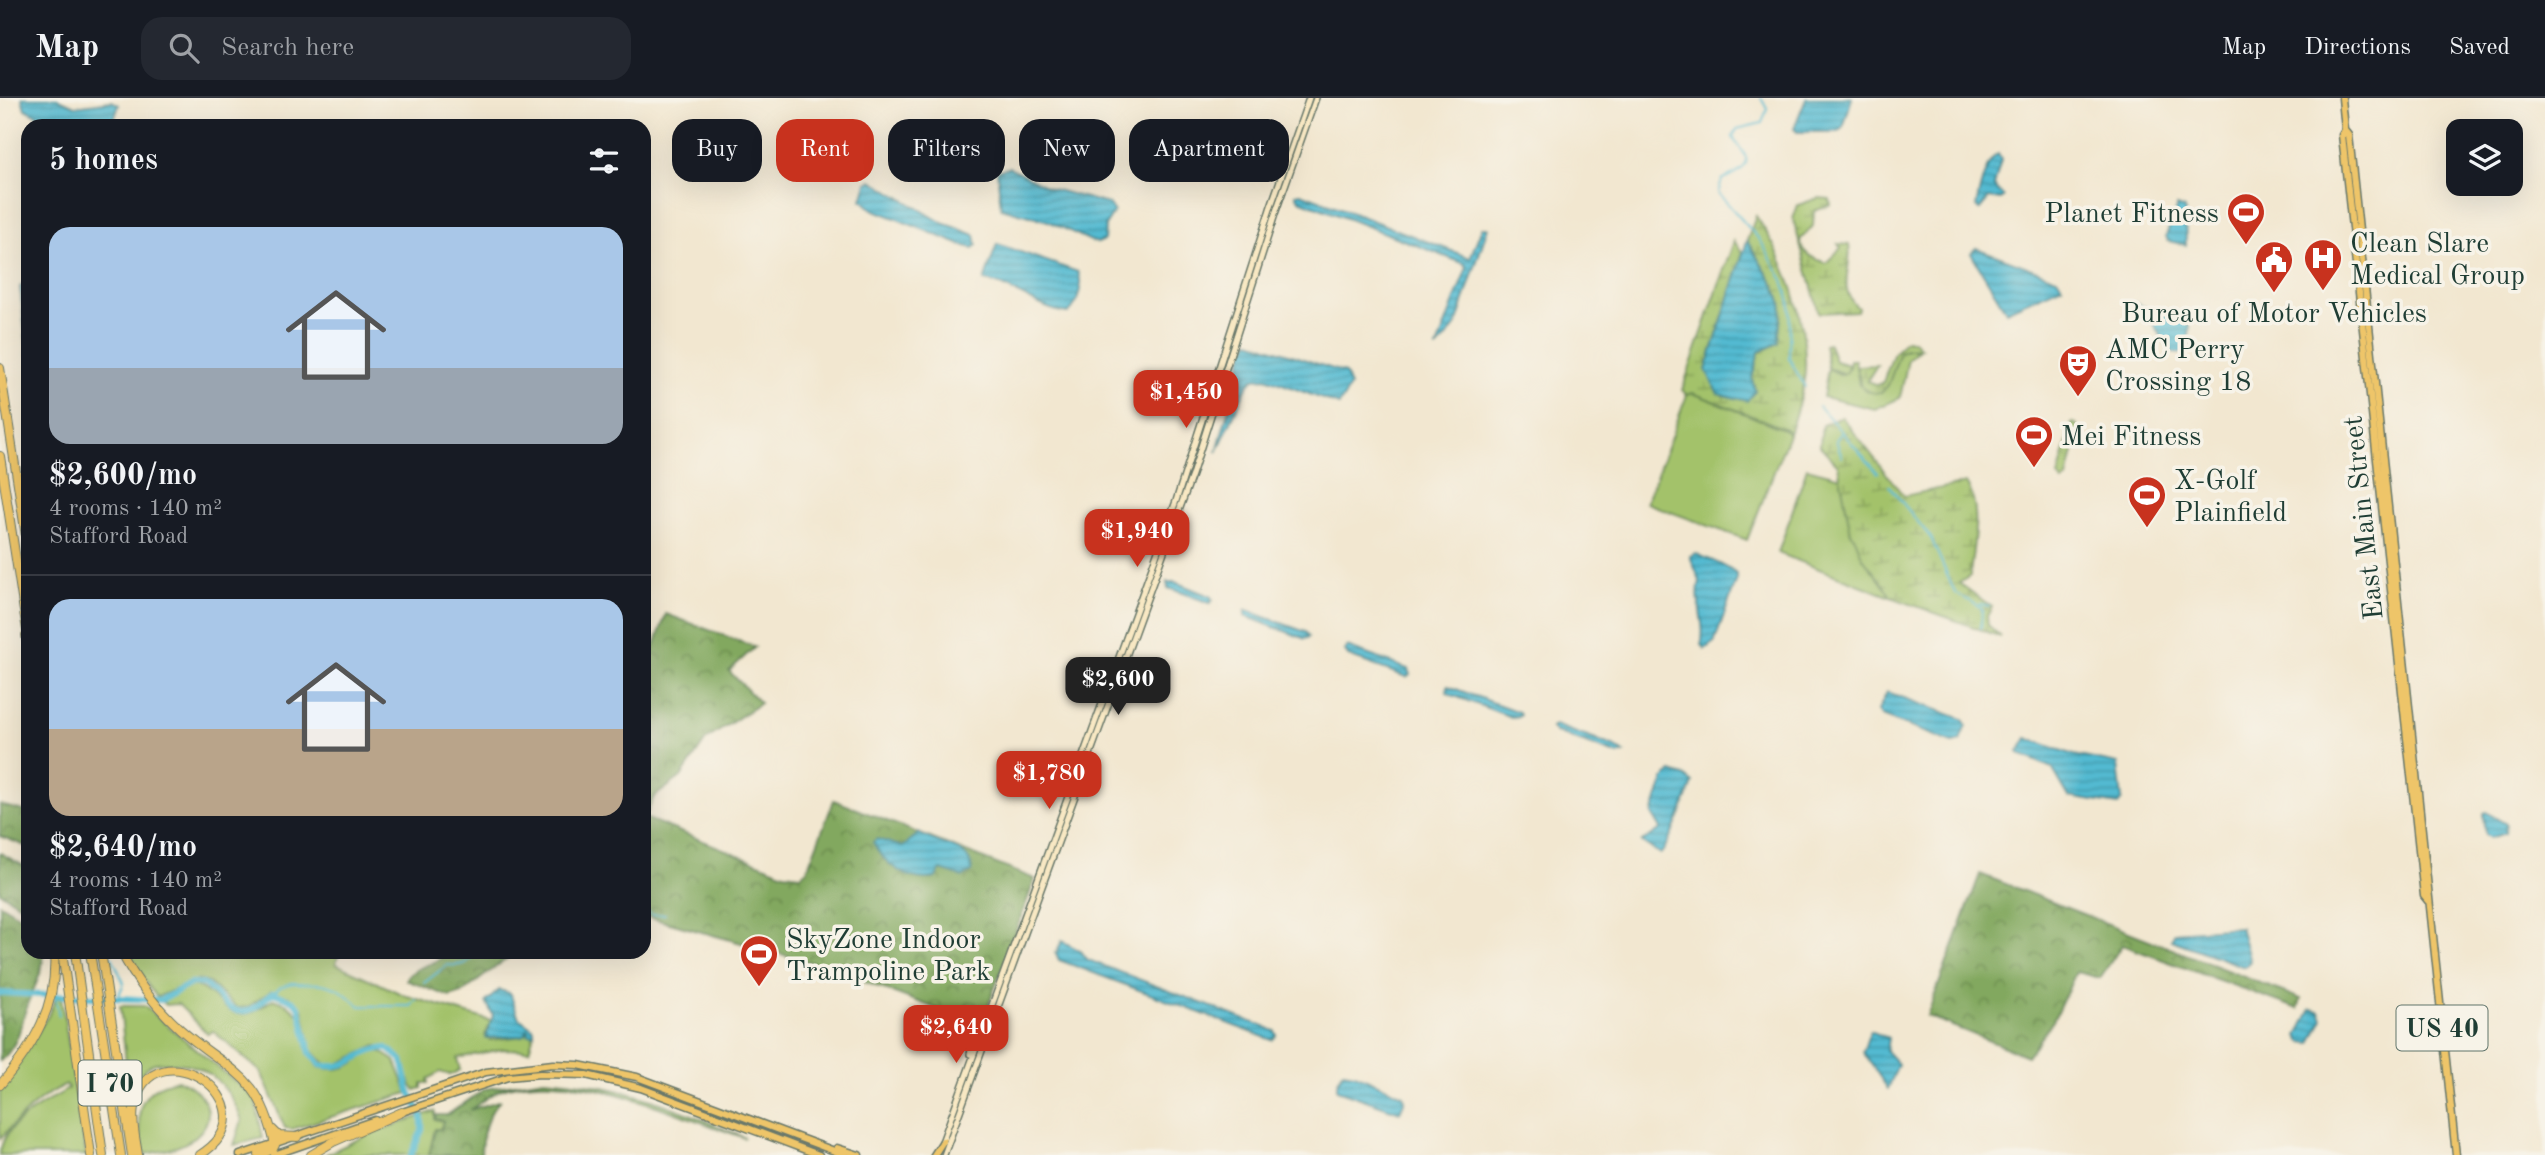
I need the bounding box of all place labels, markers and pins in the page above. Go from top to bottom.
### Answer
sports icon: Planet Fitness [2225,191,2267,246]
place label: Planet Fitness [2044,201,2219,229]
place label: Clean Slare Medical Group [2350,231,2525,291]
hospital icon: Clean Slare Medical Group [2302,237,2344,292]
public building icon: Bureau of Motor Vehicles [2253,239,2295,294]
place label: Bureau of Motor Vehicles [2121,301,2427,329]
place label: AMC Perry Crossing 18 [2105,337,2252,397]
theatre icon: AMC Perry Crossing 18 [2057,343,2099,398]
pin: $1,450 [1129,370,1243,430]
sports icon: Mei Fitness [2013,414,2055,469]
place label: Mei Fitness [2061,424,2201,452]
place label: X-Golf Plainfield [2174,468,2287,528]
sports icon: X-Golf Plainfield [2126,474,2168,529]
pin: $1,940 [1080,510,1194,569]
pin: $2,600 [1061,658,1175,717]
pin: $1,780 [992,752,1106,811]
place label: SkyZone Indoor Trampoline Park [786,927,991,987]
sports icon: SkyZone Indoor Trampoline Park [738,933,780,988]
pin: $2,640 [899,1006,1013,1065]

